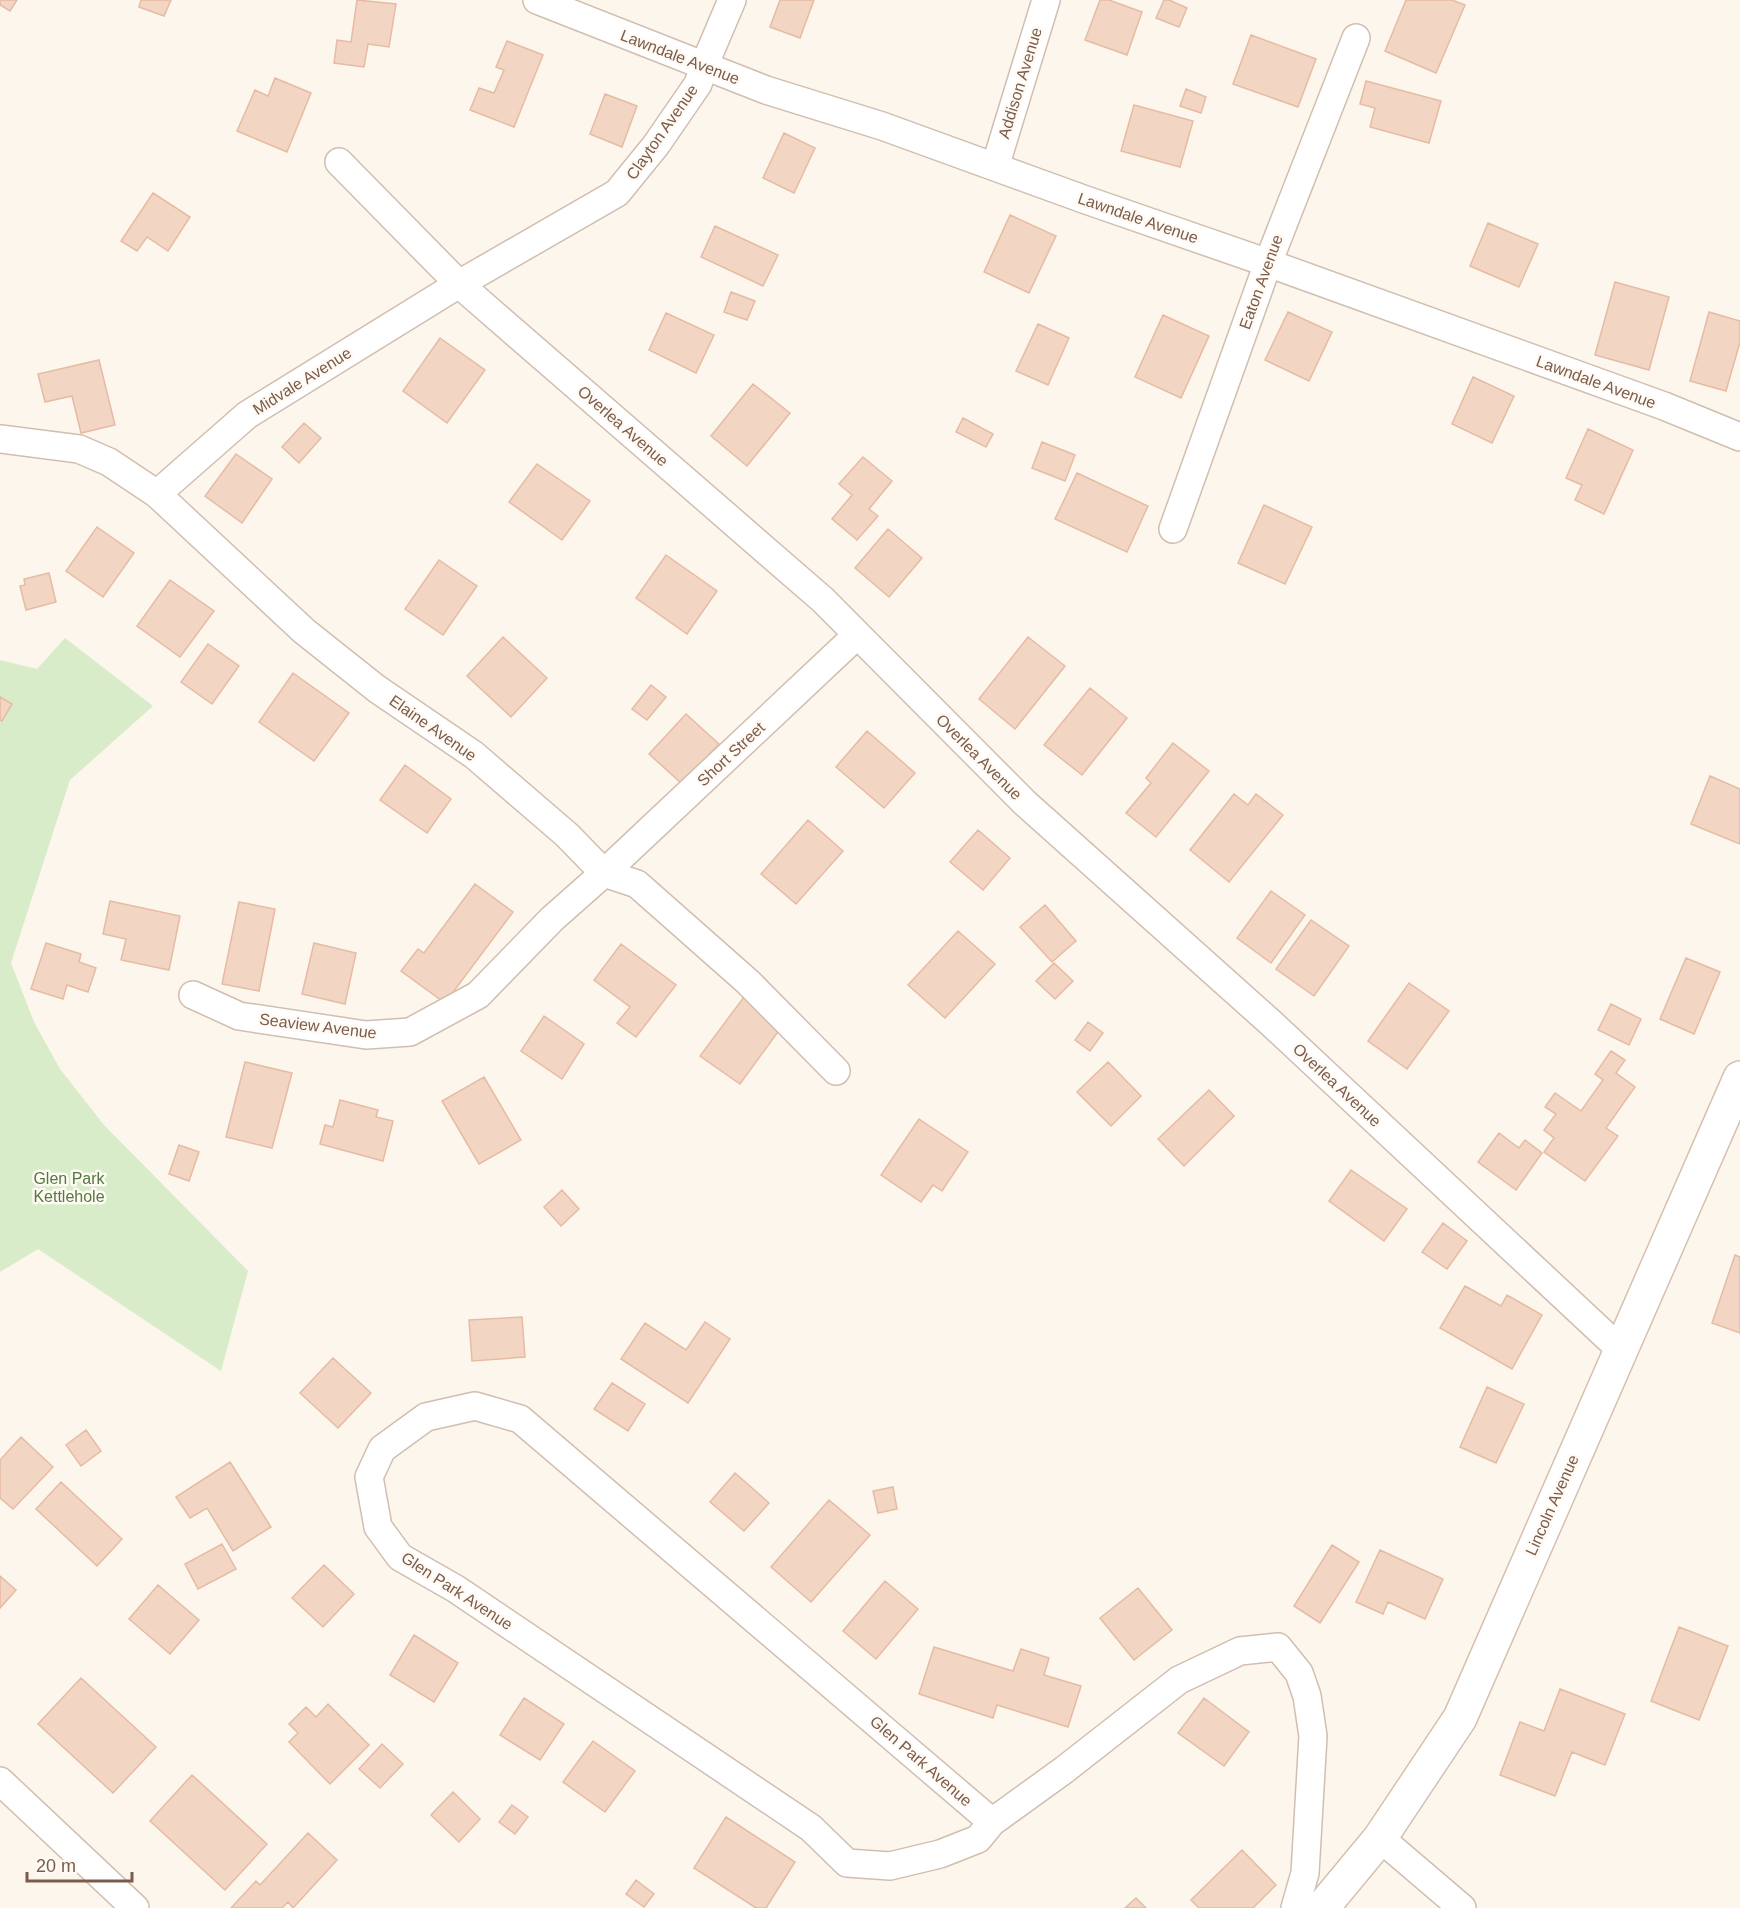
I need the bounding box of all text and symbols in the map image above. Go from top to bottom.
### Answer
street label: Addison Avenue [995,25,1045,141]
street label: Lawndale Avenue [618,26,742,88]
street label: Clayton Avenue [623,81,701,183]
street label: Lawndale Avenue [1076,189,1200,247]
street label: Eaton Avenue [1236,232,1286,332]
street label: Midvale Avenue [250,344,354,418]
street label: Lawndale Avenue [1534,352,1658,412]
street label: Overlea Avenue [575,382,672,470]
street label: Elaine Avenue [386,692,480,764]
street label: Overlea Avenue [933,711,1025,803]
street label: Short Street [694,718,768,789]
street label: Seaview Avenue [258,1010,378,1042]
street label: Overlea Avenue [1290,1040,1384,1130]
park label: Glen Park Kettlehole [33,1170,106,1205]
street label: Lincoln Avenue [1522,1452,1582,1558]
street label: Glen Park Avenue [398,1549,516,1633]
street label: Glen Park Avenue [867,1712,975,1810]
scale bar [27,1845,132,1883]
text: 20 m [36,1856,76,1876]

